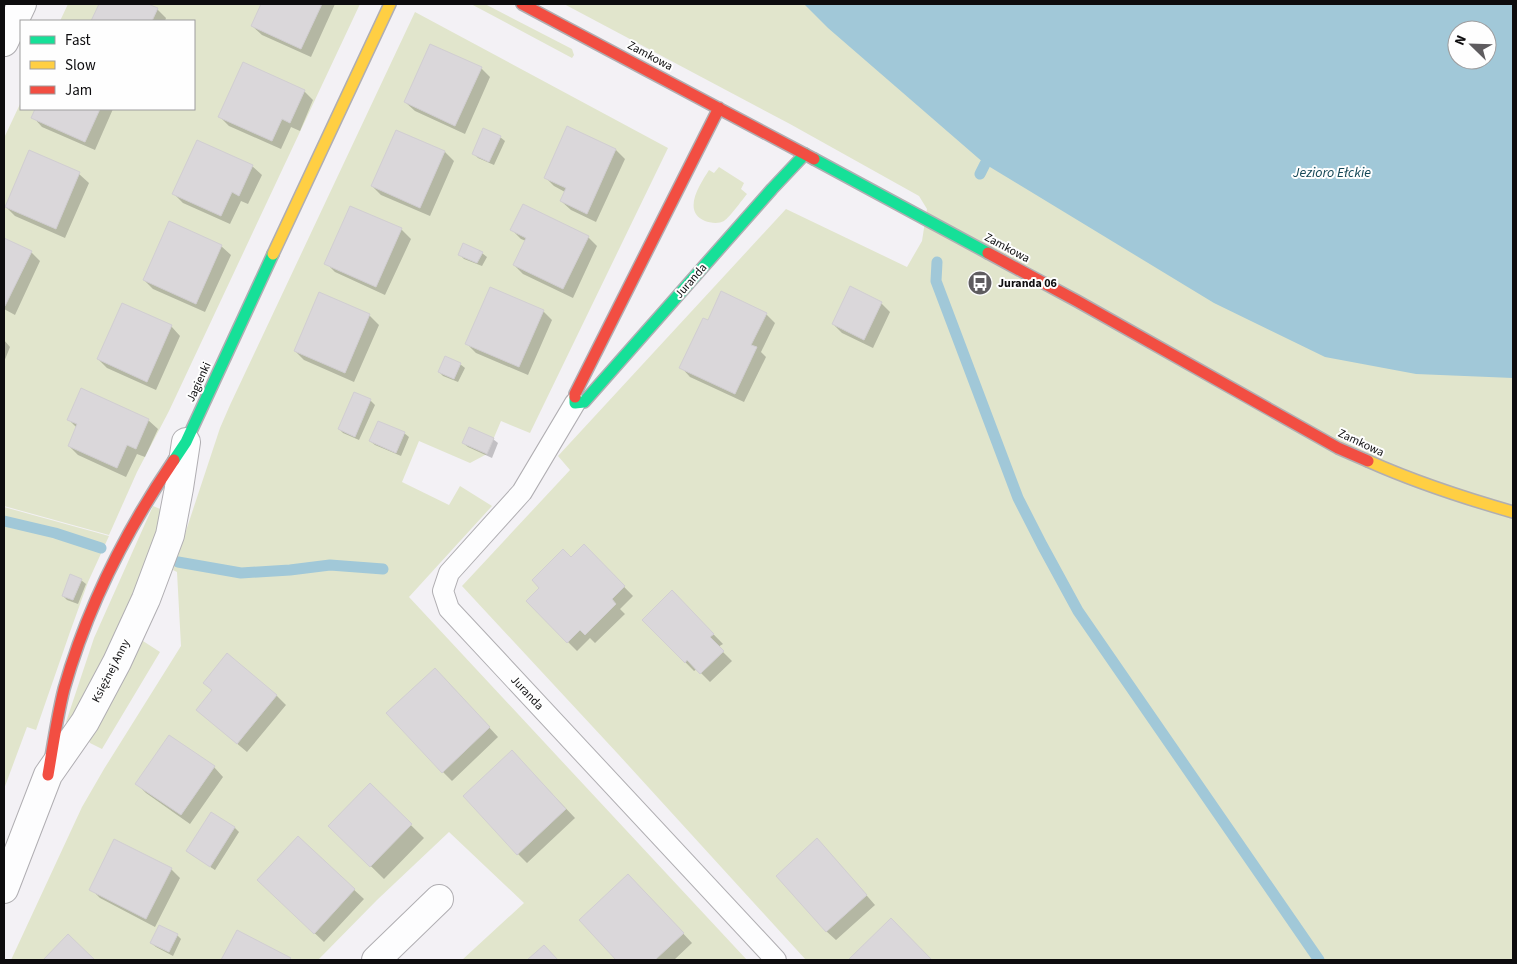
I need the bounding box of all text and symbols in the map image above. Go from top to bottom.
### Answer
legend [20,20,195,110]
north arrow [1447,20,1497,70]
text: Fast [65,30,91,51]
text: N [1450,32,1472,49]
street label: Zamkowa [624,37,676,75]
text: Slow [65,55,96,76]
text: Jam [65,80,92,101]
water label: Jezioro Ełckie [1292,163,1371,183]
street label: Zamkowa [981,229,1033,267]
street label: Juranda [671,260,711,302]
bus stop icon: Juranda 06 [967,270,993,296]
place label: Juranda 06 [998,275,1057,292]
street label: Jagienki [182,359,216,405]
street label: Zamkowa [1335,425,1387,461]
street label: Księżnej Anny [88,636,134,706]
street label: Juranda [507,672,547,714]

